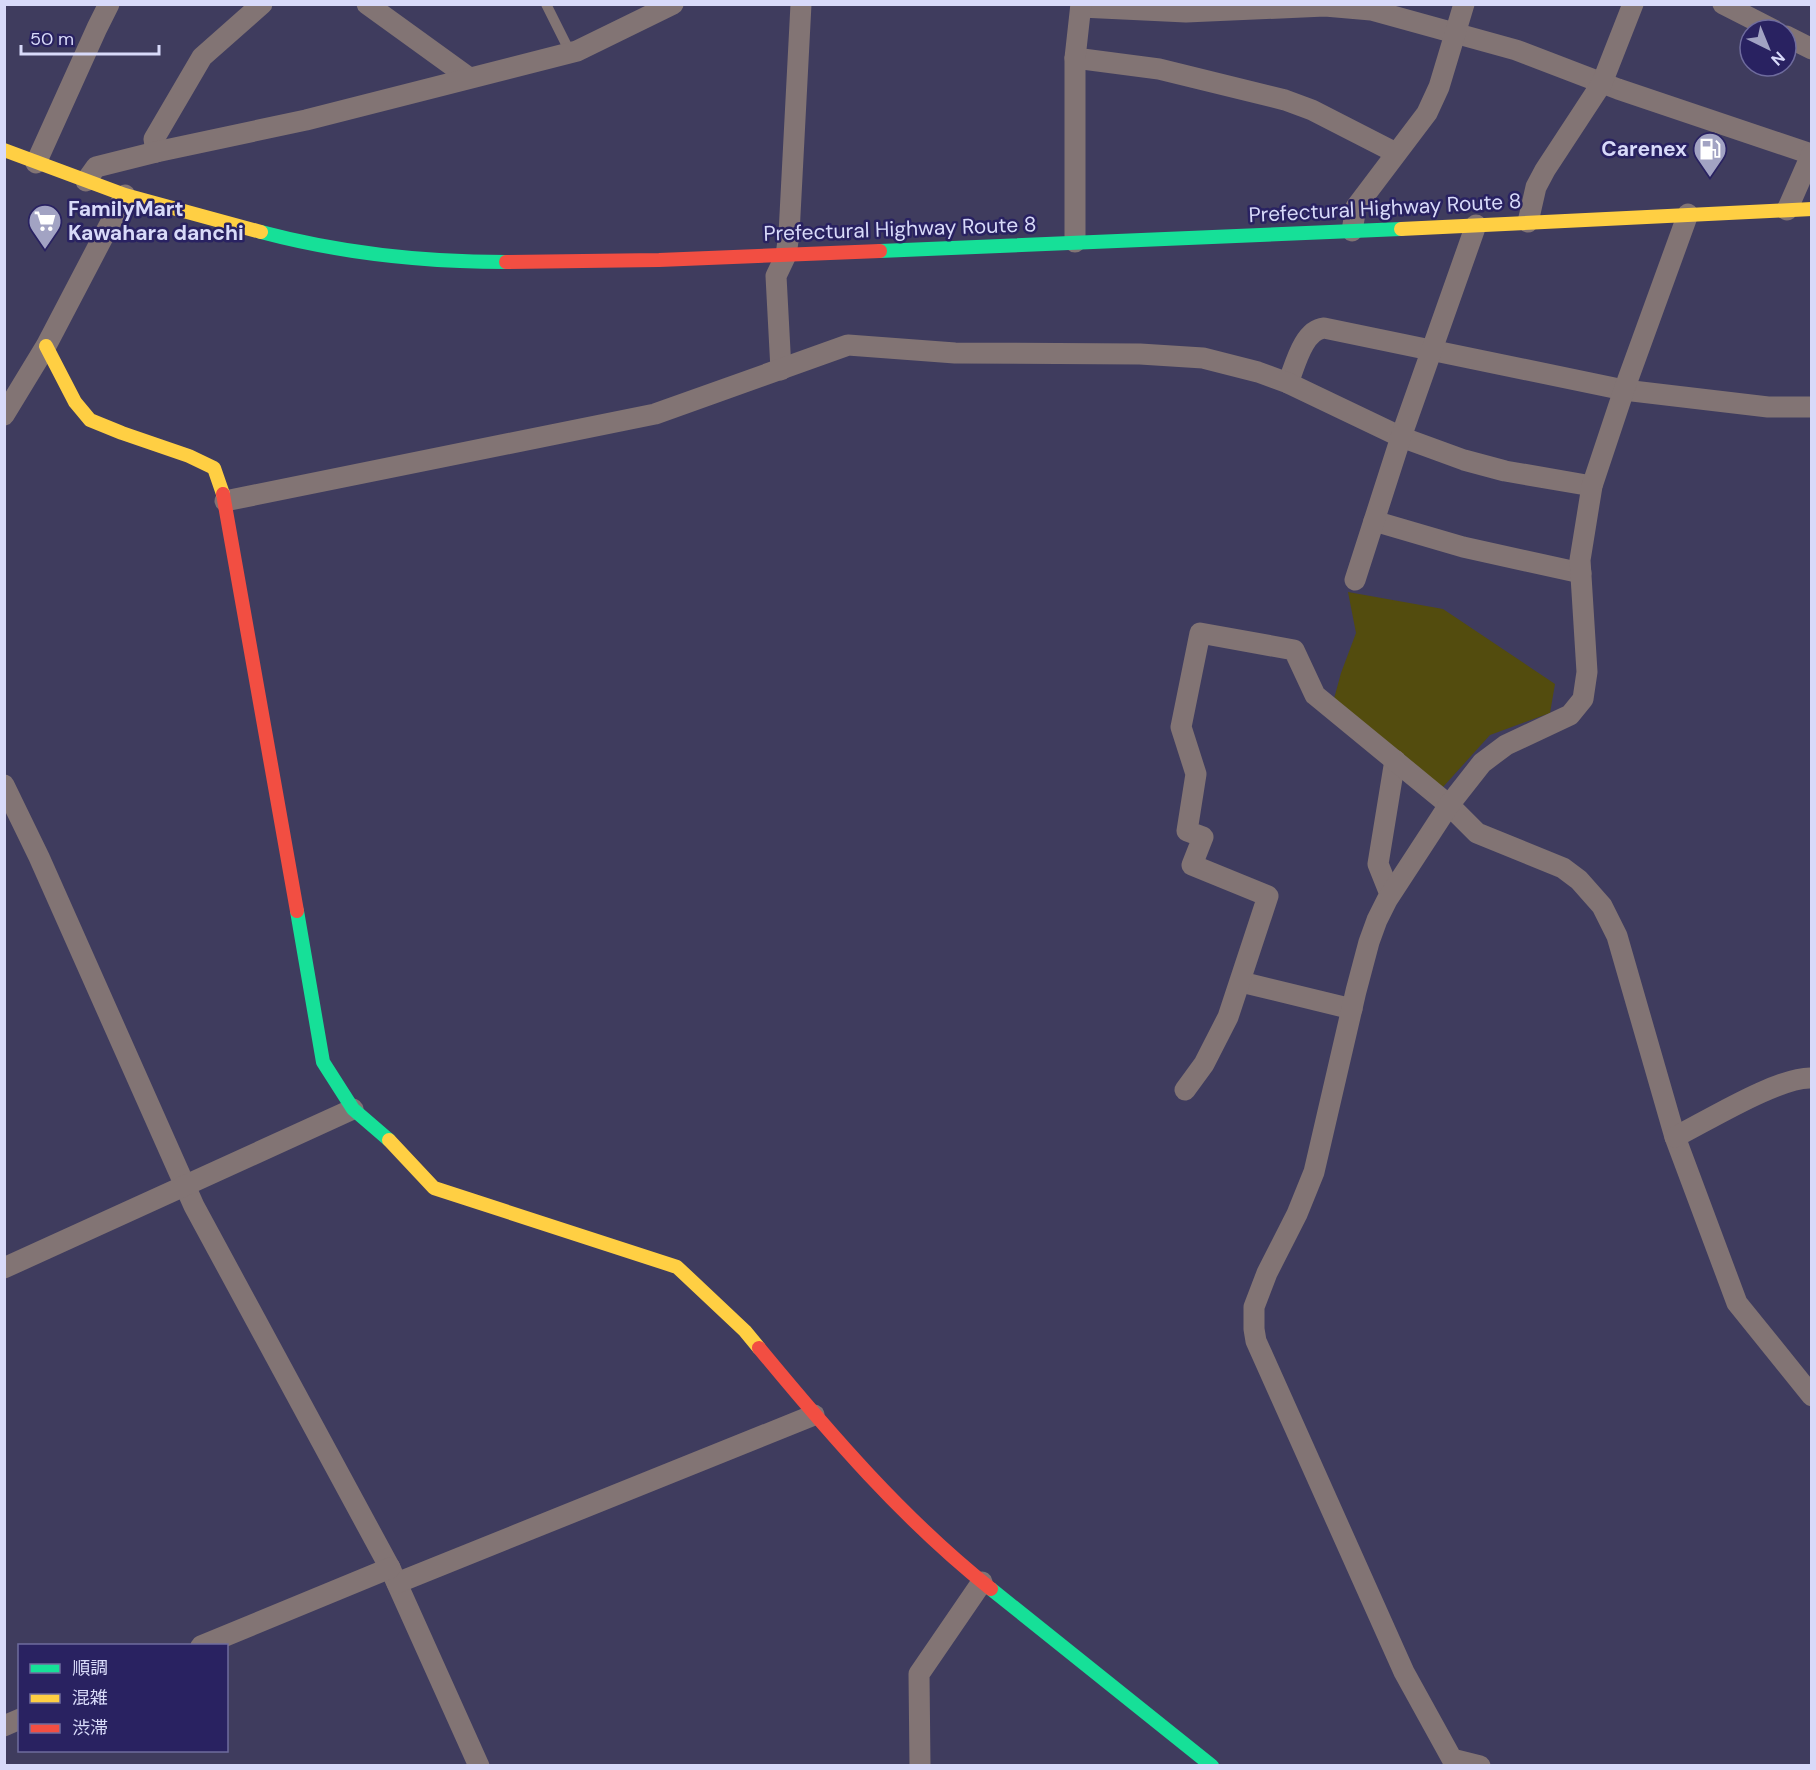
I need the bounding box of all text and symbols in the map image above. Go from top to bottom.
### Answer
scale bar [21,18,159,56]
north arrow [1738,18,1798,78]
text: 50 m [30,27,74,51]
text: N [1766,47,1789,70]
fuel station icon: Carenex [1692,131,1728,178]
place label: Carenex [1601,135,1687,163]
street label: Prefectural Highway Route 8 [1248,187,1522,229]
place label: FamilyMart Kawahara danchi [68,195,244,247]
supermarket icon: FamilyMart Kawahara danchi [27,203,63,250]
street label: Prefectural Highway Route 8 [763,210,1037,248]
legend [18,1644,228,1752]
text: 順調 [72,1656,108,1680]
text: 混雑 [72,1686,108,1710]
text: 渋滞 [72,1716,108,1740]

